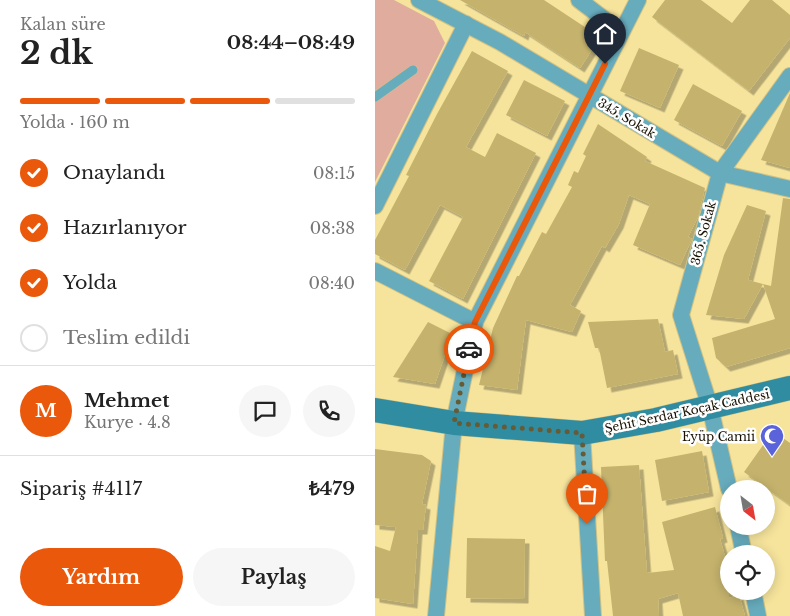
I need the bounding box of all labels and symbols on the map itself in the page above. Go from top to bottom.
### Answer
pin [584,13,626,64]
street label: 345. Sokak [595,95,659,141]
street label: 365. Sokak [687,199,719,267]
courier [444,324,494,374]
street label: Şehit Serdar Koçak Caddesi [603,386,771,436]
mosque icon: Eyüp Camii [759,423,785,457]
place label: Eyüp Camii [682,429,755,444]
pin [566,473,608,524]
north arrow [720,480,775,535]

